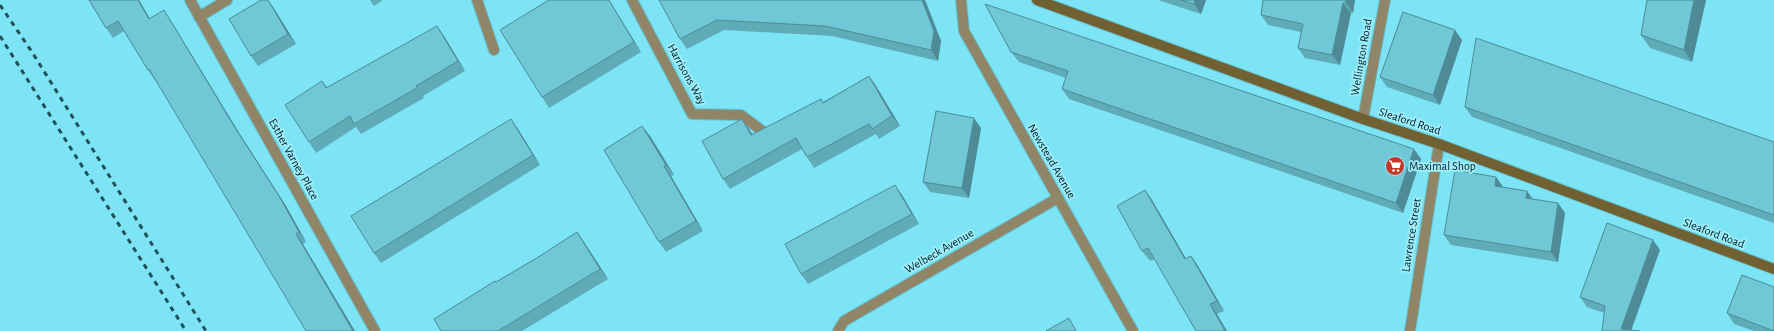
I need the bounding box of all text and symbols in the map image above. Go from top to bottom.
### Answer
street label: Wellington Road [1348,18,1374,96]
street label: Harrisons Way [665,42,709,107]
street label: Sleaford Road [1377,105,1443,137]
street label: Esther Varney Place [266,116,321,202]
street label: Newstead Avenue [1026,122,1078,200]
supermarket icon: Maximal Shop [1384,155,1406,177]
place label: Maximal Shop [1409,160,1476,172]
street label: Lawrence Street [1399,197,1423,273]
street label: Sleaford Road [1682,216,1746,250]
street label: Welbeck Avenue [902,226,976,276]

